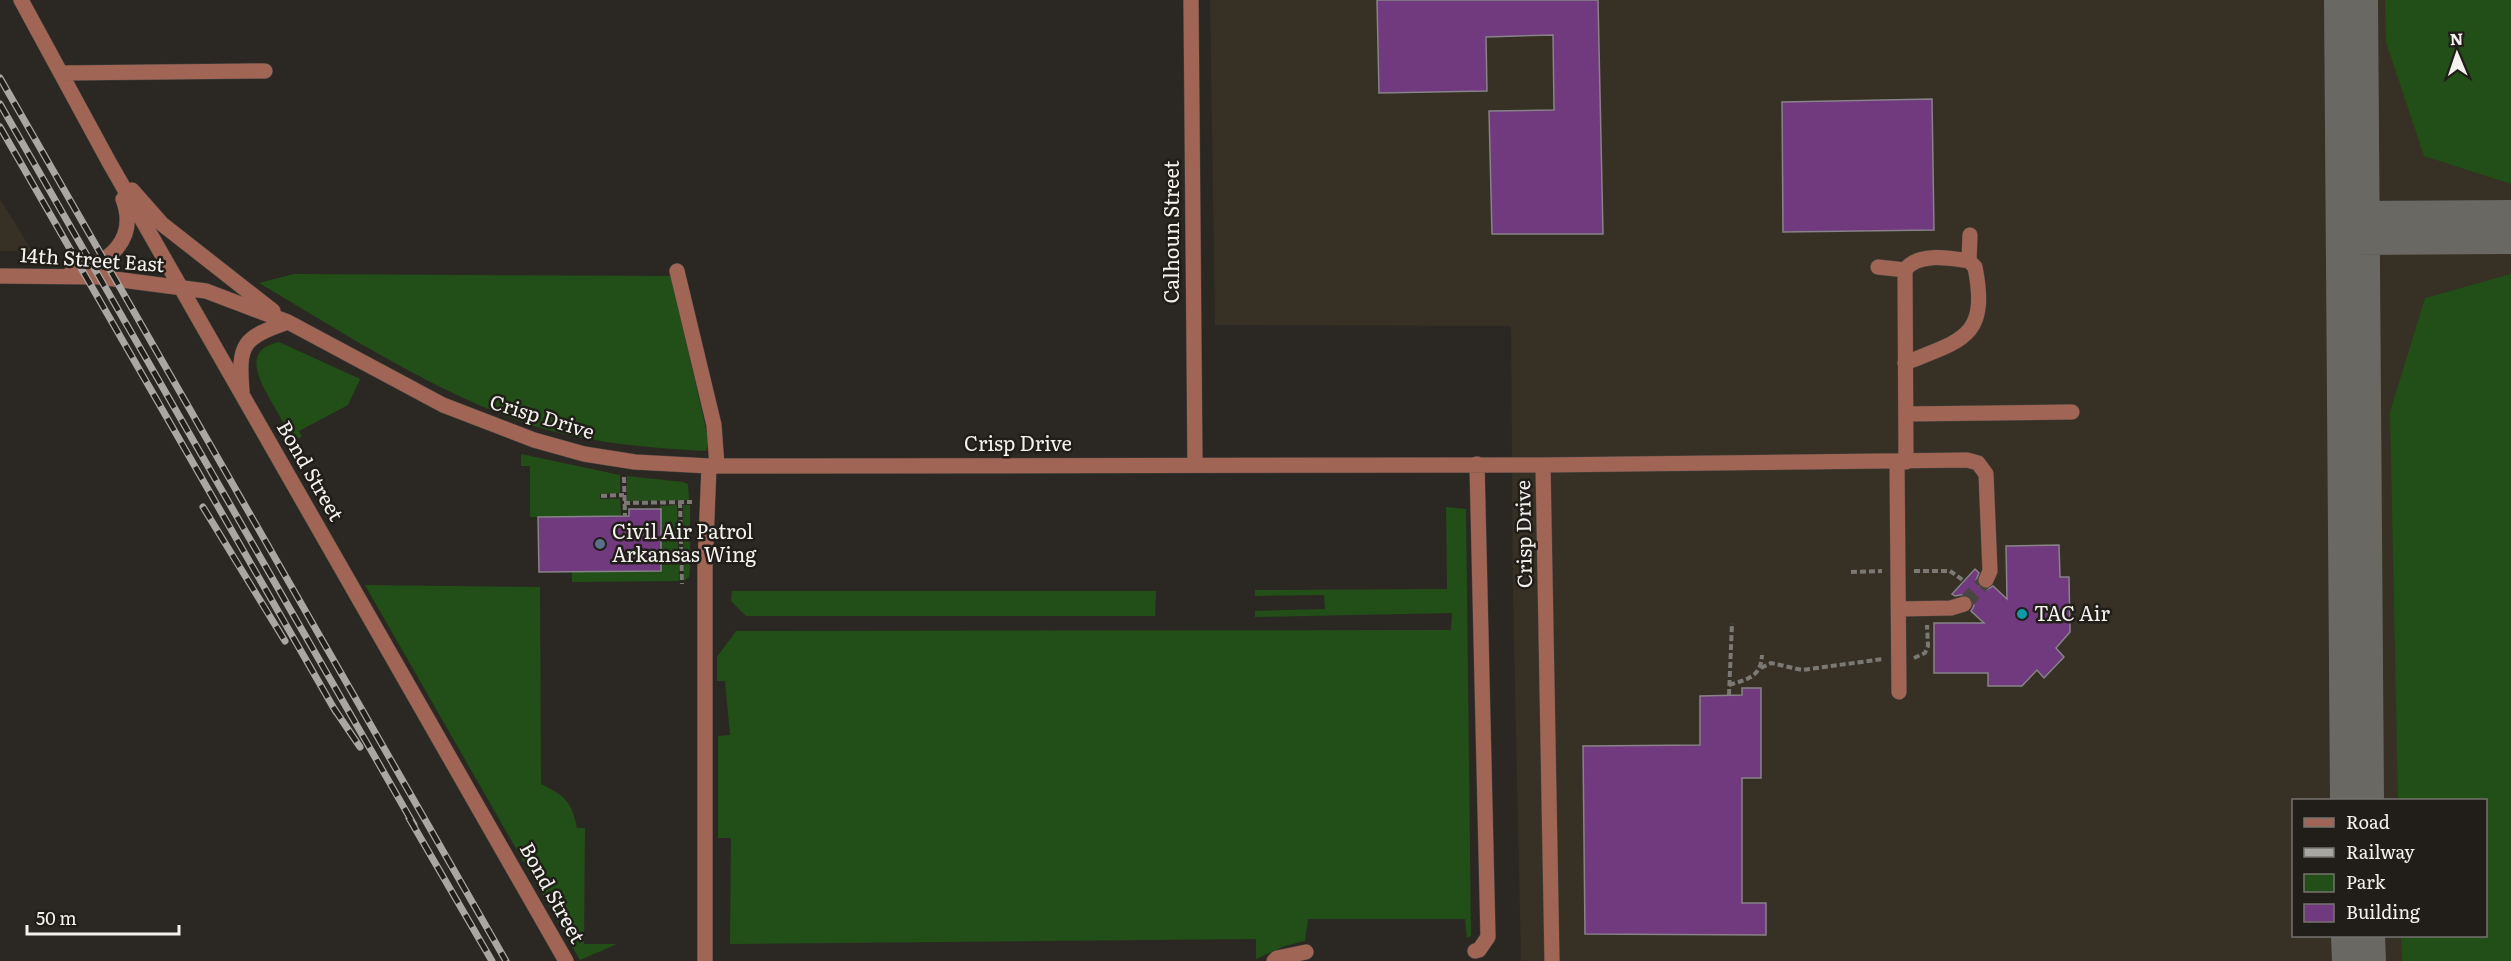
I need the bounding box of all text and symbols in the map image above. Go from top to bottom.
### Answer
north arrow [2427,24,2487,84]
text: N [2449,26,2464,50]
street label: Calhoun Street [1155,160,1185,304]
street label: 14th Street East [19,238,166,278]
street label: Crisp Drive [487,385,599,445]
street label: Bond Street [271,414,353,526]
street label: Crisp Drive [964,427,1072,457]
street label: Crisp Drive [1506,480,1538,588]
place label: Civil Air Patrol Arkansas Wing [612,515,757,568]
marker: Civil Air Patrol Arkansas Wing [593,537,607,551]
place label: TAC Air [2034,597,2110,627]
marker: TAC Air [2015,607,2029,621]
legend [2292,799,2487,937]
text: Road [2346,808,2390,835]
street label: Bond Street [514,836,594,948]
text: Railway [2346,838,2415,865]
text: Park [2346,868,2387,895]
scale bar [27,898,178,936]
text: Building [2346,898,2421,925]
text: 50 m [36,904,77,931]

